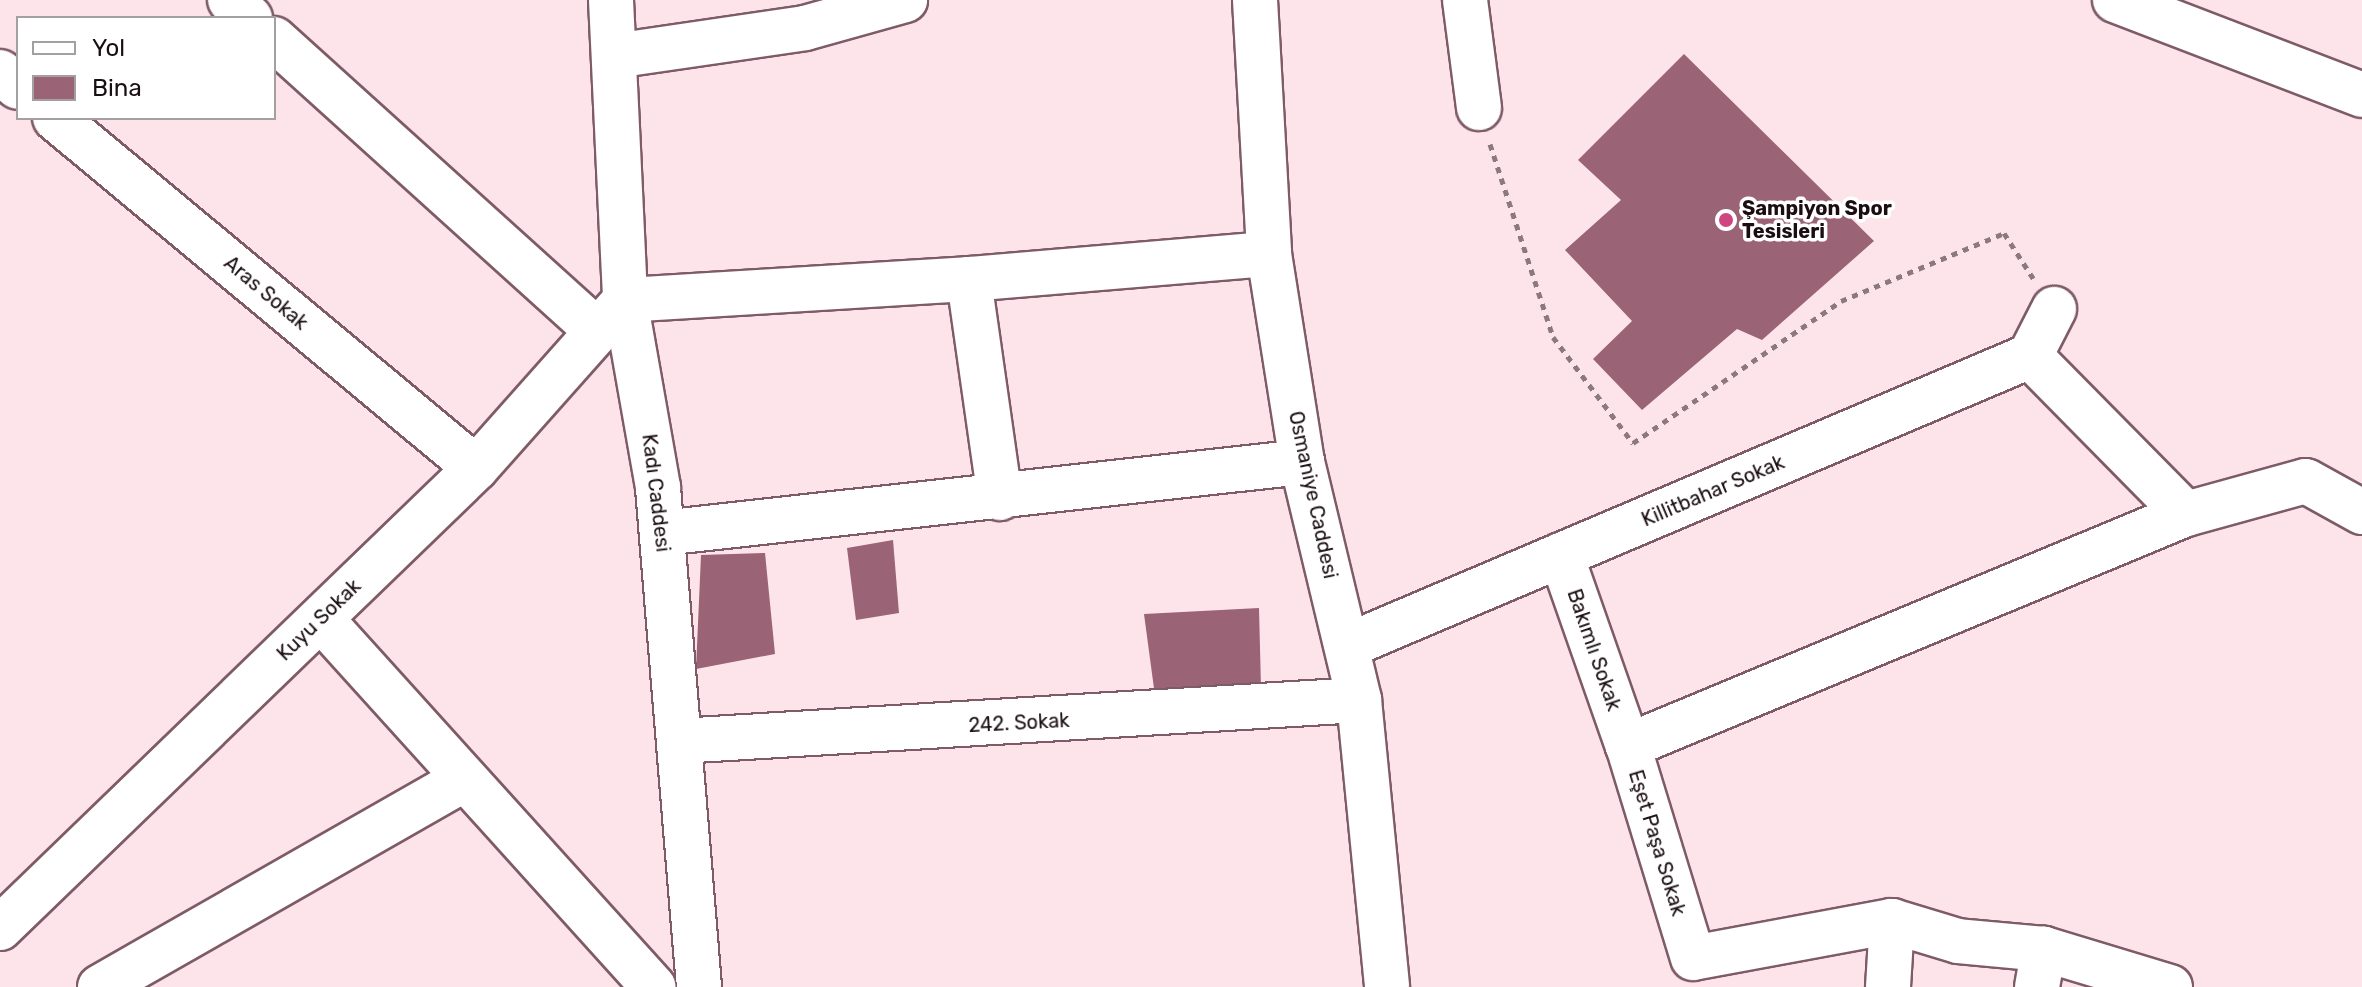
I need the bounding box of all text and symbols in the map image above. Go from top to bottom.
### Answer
legend [16,16,276,120]
text: Yol [92,34,125,62]
text: Bina [92,74,142,102]
place label: Şampiyon Spor Tesisleri [1742,196,1892,243]
marker: Şampiyon Spor Tesisleri [1717,211,1735,229]
street label: Aras Sokak [219,251,313,335]
street label: Osmaniye Caddesi [1284,409,1342,581]
street label: Kadı Caddesi [637,433,675,553]
street label: Killitbahar Sokak [1638,450,1788,532]
street label: Kuyu Sokak [272,574,366,666]
street label: Bakımlı Sokak [1562,586,1626,714]
street label: 242. Sokak [968,708,1070,738]
street label: Eşet Paşa Sokak [1623,767,1691,919]

